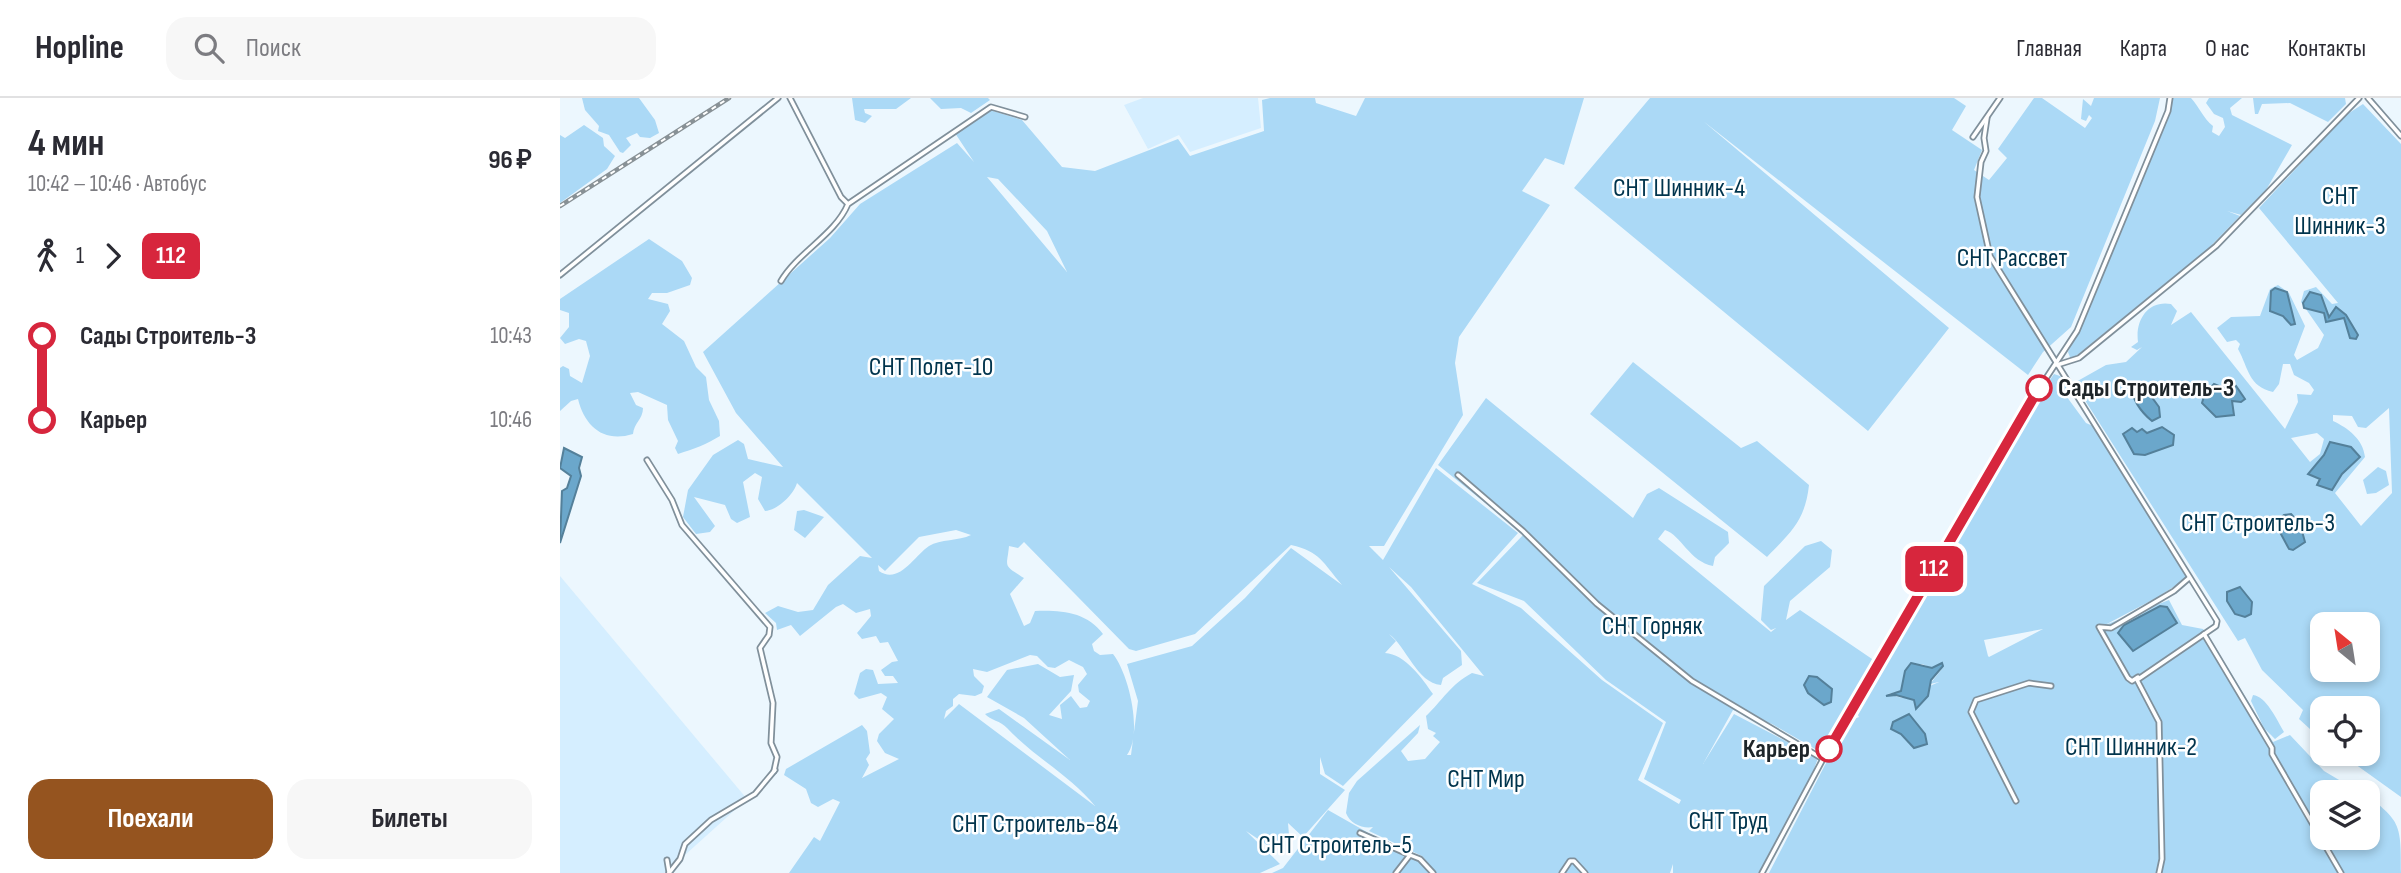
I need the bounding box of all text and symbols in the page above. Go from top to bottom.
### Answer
search box [166,17,656,80]
text: Hopline [35,28,124,68]
icon: search [190,29,228,67]
text: Поиск [246,33,301,64]
text: Главная [2016,34,2082,63]
text: Карта [2120,34,2167,63]
text: О нас [2205,34,2250,63]
text: Контакты [2288,34,2366,63]
text: 4 мин [28,121,104,166]
text: 96 ₽ [488,145,532,176]
text: 10:42 – 10:46 · Автобус [28,170,207,198]
park label: СНТ Шинник-4 [1613,173,1745,204]
park label: СНТ Шинник-3 [2294,181,2386,242]
icon: walk [28,237,66,275]
icon: forward [94,237,132,275]
text: 112 [156,241,186,270]
text: 1 [76,242,84,270]
park label: СНТ Рассвет [1957,243,2068,274]
text: Сады Строитель-3 [80,321,256,352]
text: 10:43 [490,322,532,350]
park label: СНТ Полет-10 [869,352,993,383]
place label: Сады Строитель-3 [2058,373,2234,404]
marker: Сады Строитель-3 [2026,375,2052,401]
text: Карьер [80,405,147,436]
text: 10:46 [490,406,532,434]
park label: СНТ Строитель-3 [2181,508,2335,539]
line badge: 112 [1894,546,1974,592]
text: 112 [1919,554,1949,583]
park label: СНТ Горняк [1602,611,1703,642]
north arrow [2310,612,2380,682]
map controls [2310,612,2380,850]
button: locate [2310,696,2380,766]
park label: СНТ Шинник-2 [2065,732,2197,763]
place label: Карьер [1743,734,1810,765]
marker: Карьер [1816,736,1842,762]
park label: СНТ Мир [1447,764,1525,795]
button: Поехали [28,779,273,859]
button: Билеты [287,779,532,859]
button: layers [2310,780,2380,850]
park label: СНТ Труд [1688,806,1768,837]
park label: СНТ Строитель-84 [952,809,1118,840]
park label: СНТ Строитель-5 [1258,830,1412,861]

